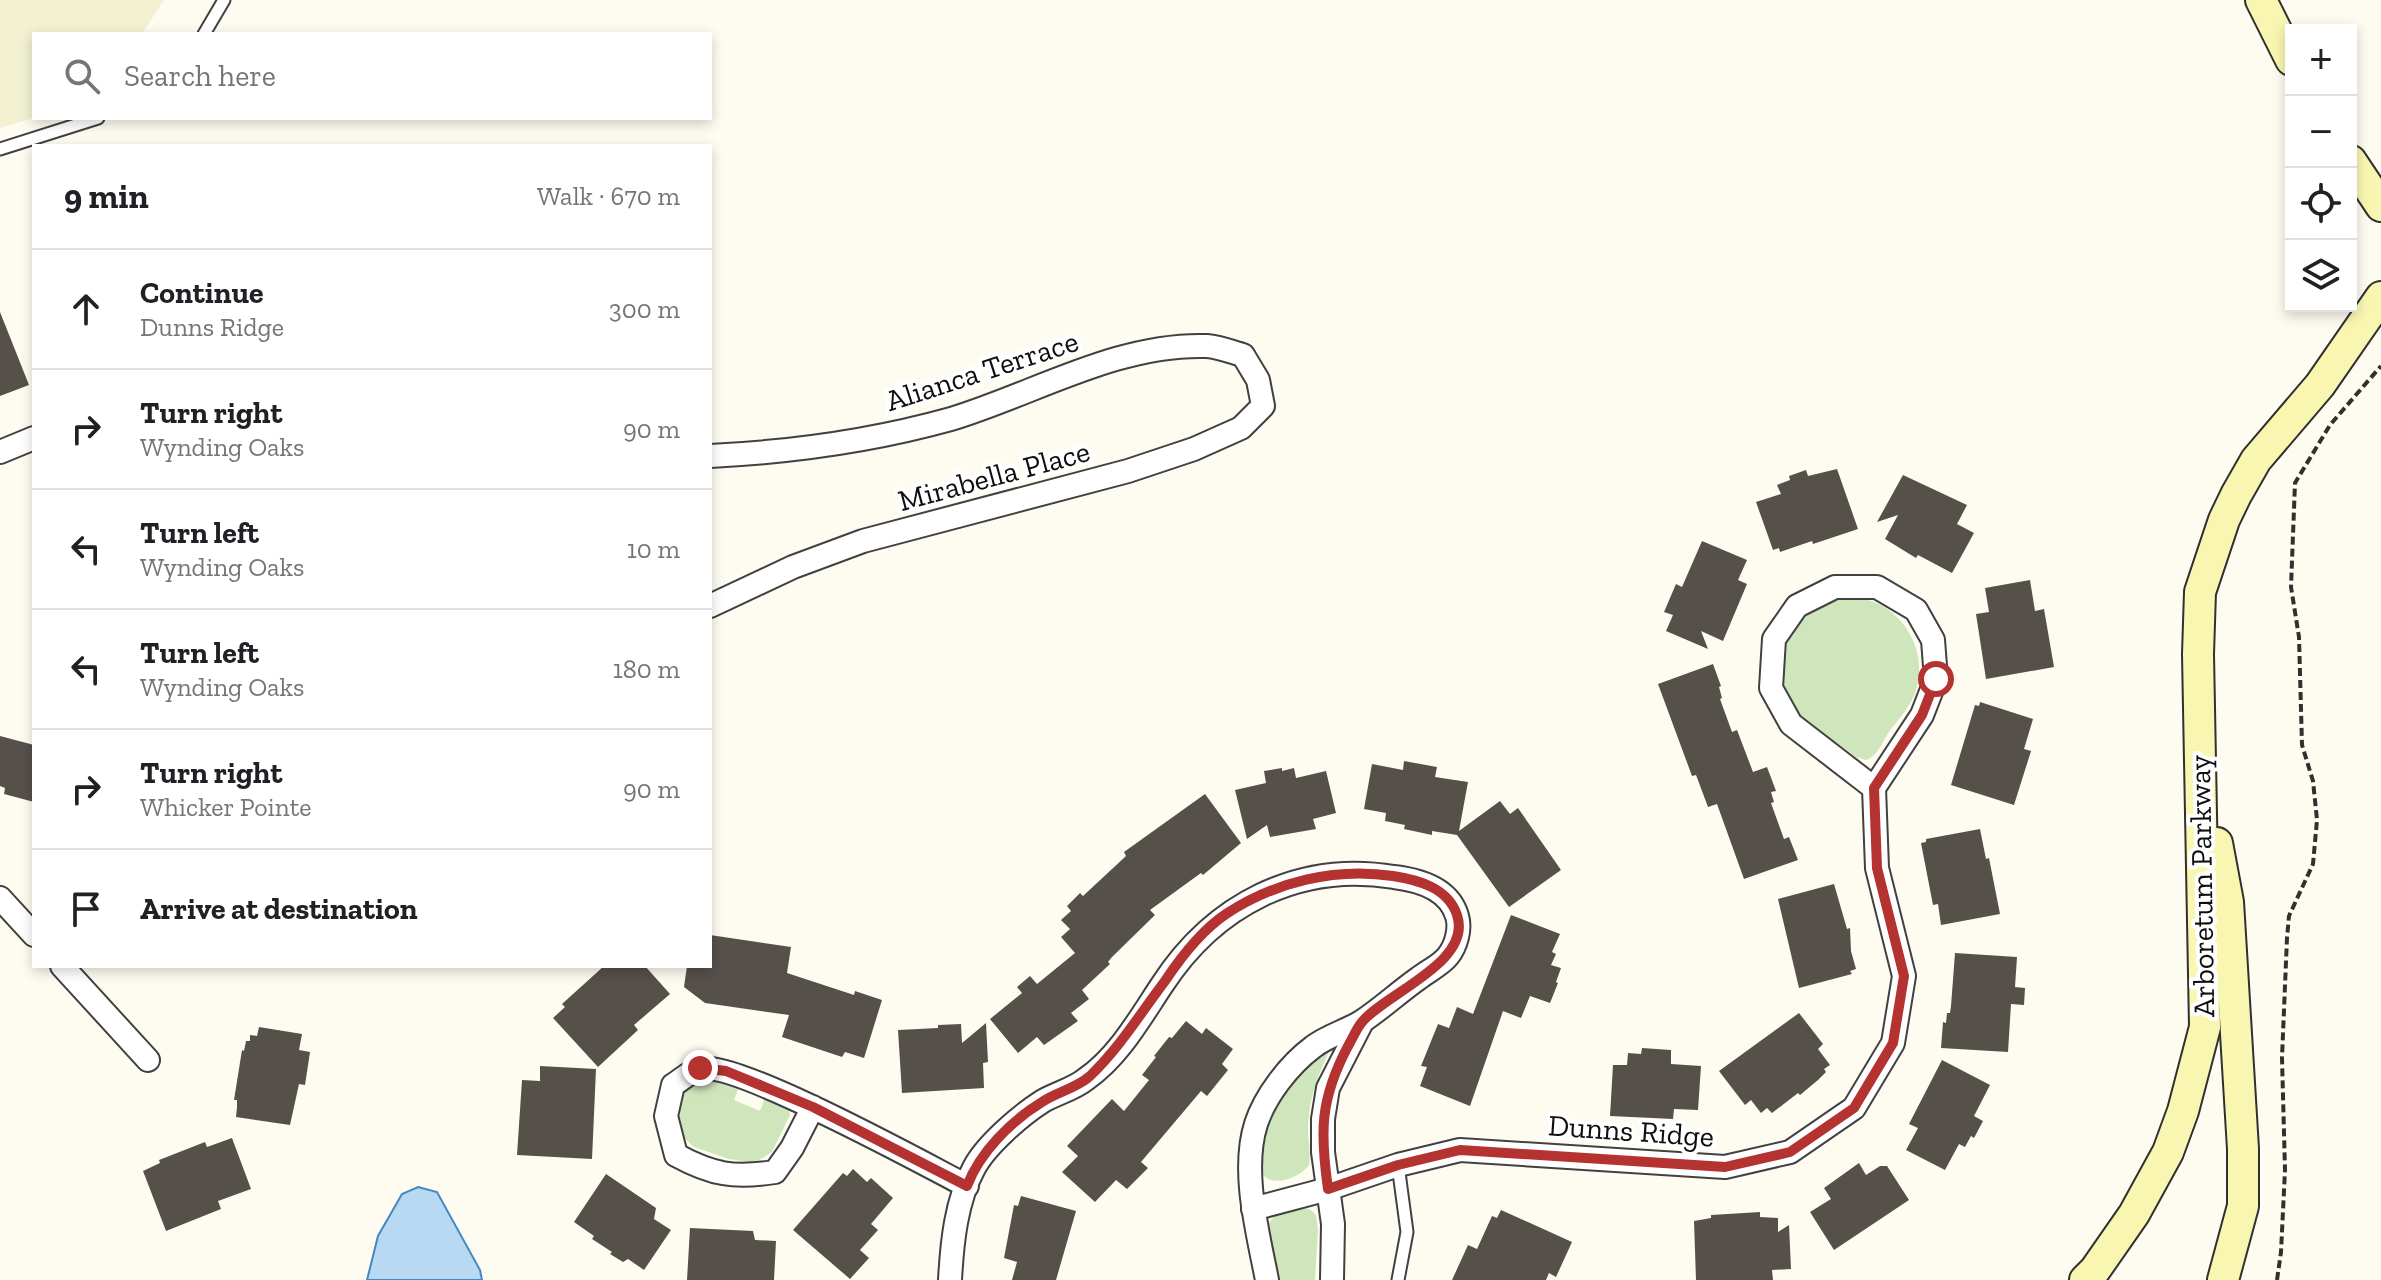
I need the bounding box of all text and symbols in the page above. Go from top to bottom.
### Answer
map controls [2285,24,2357,312]
button: + [2285,24,2357,96]
search box [32,32,712,120]
icon: search [60,54,104,98]
text: Search here [124,58,276,94]
button: − [2285,96,2357,168]
button: locate [2285,168,2357,240]
text: 9 min [64,176,149,217]
text: Walk · 670 m [537,180,680,212]
button: layers [2285,240,2357,312]
text: Continue [140,275,264,311]
icon: ahead [64,287,108,331]
text: 300 m [609,293,680,325]
text: Dunns Ridge [140,311,284,343]
street label: Alianca Terrace [881,323,1083,419]
text: Turn right [140,395,282,431]
icon: right [64,407,108,451]
text: 90 m [623,413,680,445]
text: Wynding Oaks [140,431,305,463]
street label: Mirabella Place [894,433,1094,519]
text: Turn left [140,515,259,551]
icon: left [64,527,108,571]
text: 10 m [627,533,680,565]
text: Wynding Oaks [140,551,305,583]
text: Turn left [140,635,259,671]
icon: left [64,647,108,691]
text: 180 m [613,653,680,685]
route start [1918,661,1954,697]
text: Wynding Oaks [140,671,305,703]
street label: Arboretum Parkway [2182,754,2222,1018]
text: Turn right [140,755,282,791]
icon: right [64,767,108,811]
text: 90 m [623,773,680,805]
text: Whicker Pointe [140,791,312,823]
icon: arrive [64,887,108,931]
text: Arrive at destination [140,891,417,927]
route end [682,1050,718,1086]
street label: Dunns Ridge [1547,1107,1715,1155]

